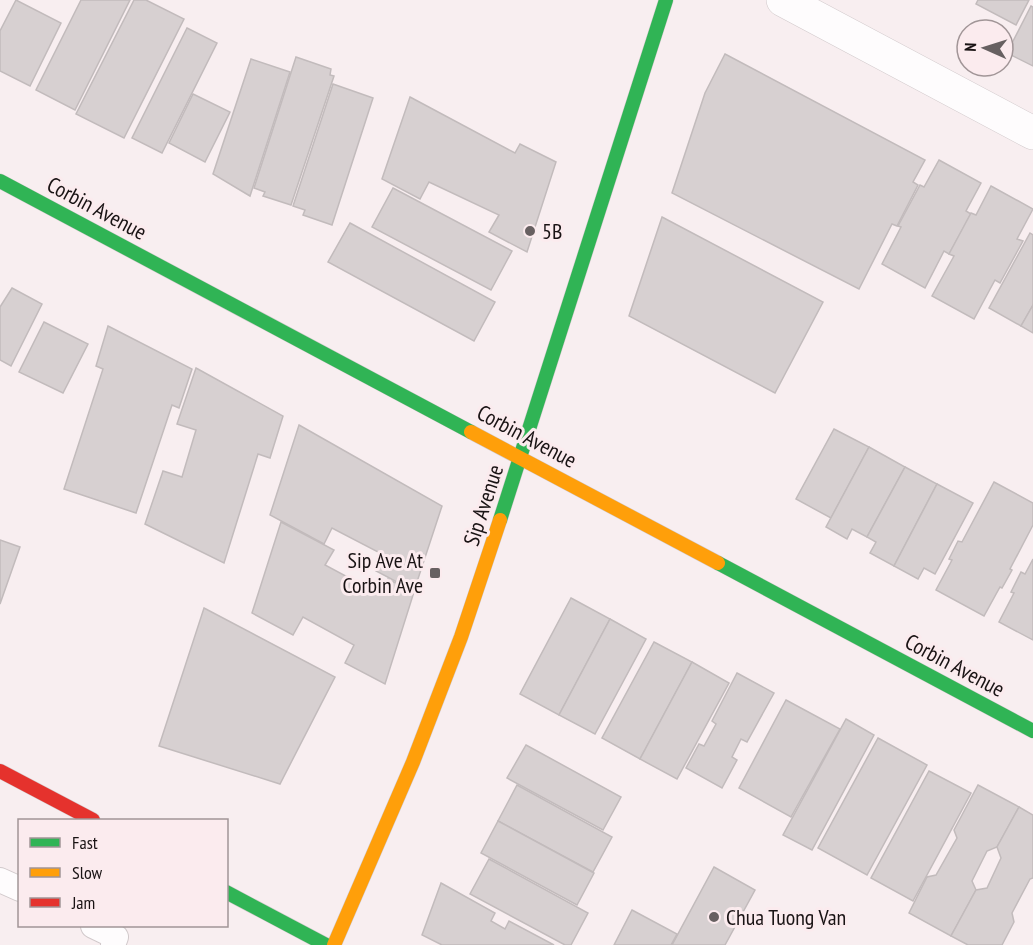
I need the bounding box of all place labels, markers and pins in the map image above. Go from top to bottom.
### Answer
place label: 5B [542,217,562,245]
marker: 5B [523,224,537,238]
place label: Sip Ave At Corbin Ave [343,546,423,599]
marker: Sip Ave At Corbin Ave [428,566,442,580]
place label: Chua Tuong Van [726,903,846,931]
marker: Chua Tuong Van [707,910,721,924]

